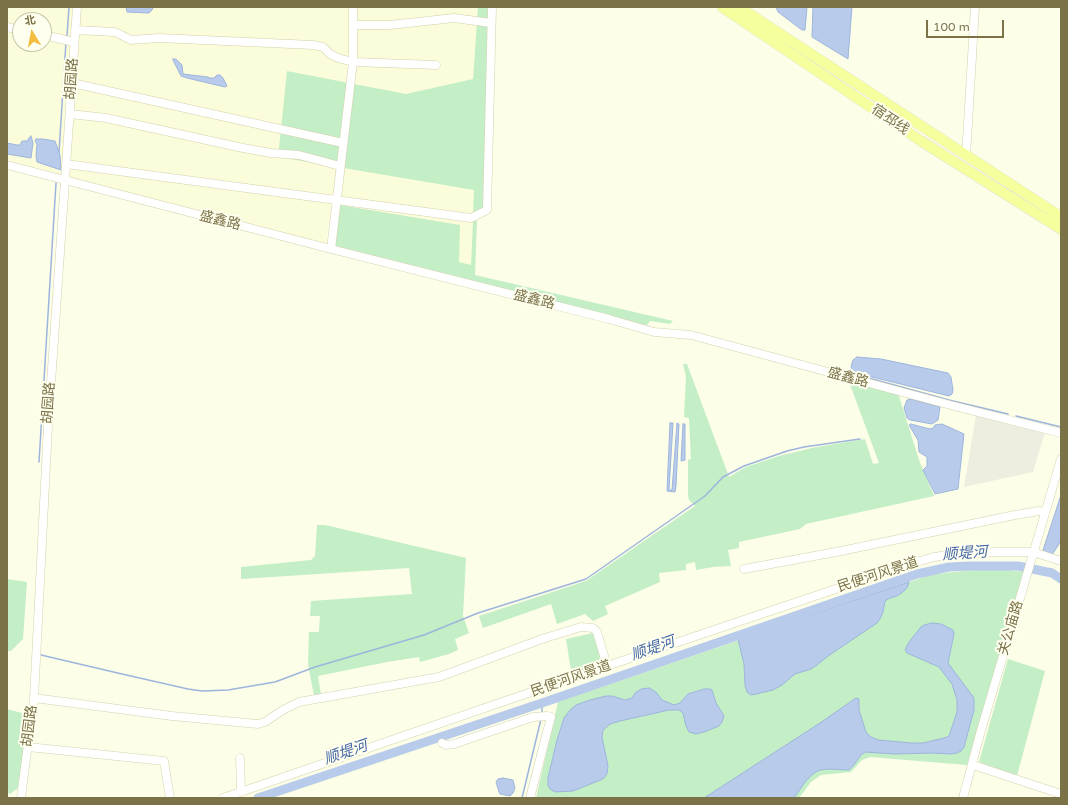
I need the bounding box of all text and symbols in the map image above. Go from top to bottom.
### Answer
north arrow [12,12,52,52]
scale bar [928,12,1006,38]
text: 北 [23,13,37,28]
text: 100 m [933,20,970,34]
street label: 胡园路 [62,57,82,101]
street label: 宿邳线 [868,101,912,139]
street label: 盛鑫路 [198,208,242,234]
street label: 盛鑫路 [512,287,556,313]
street label: 盛鑫路 [826,364,870,392]
street label: 胡园路 [39,381,59,425]
water label: 顺堤河 [942,543,988,565]
street label: 民便河风景道 [835,554,921,596]
street label: 关公庙路 [995,599,1027,657]
water label: 顺堤河 [629,633,677,665]
street label: 民便河风景道 [529,657,613,701]
street label: 胡园路 [19,704,41,748]
water label: 顺堤河 [322,737,370,769]

